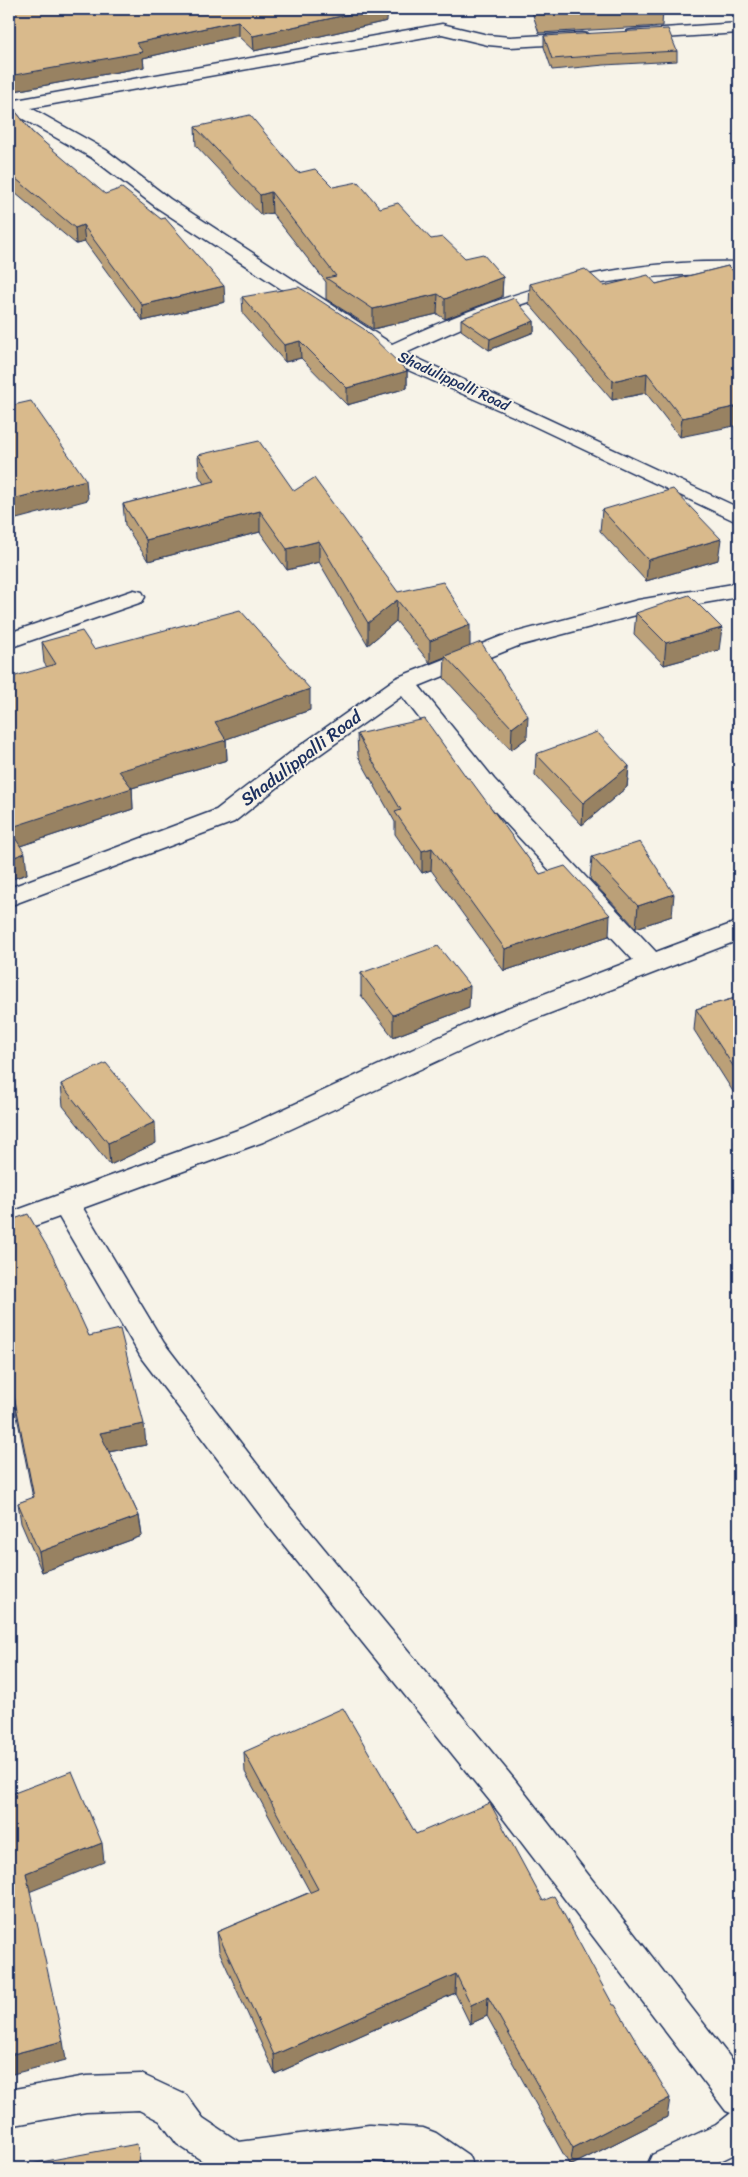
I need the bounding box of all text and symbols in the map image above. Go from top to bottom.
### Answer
street label: Shadulippalli Road [394,344,515,419]
street label: Shadulippalli Road [233,701,370,815]

